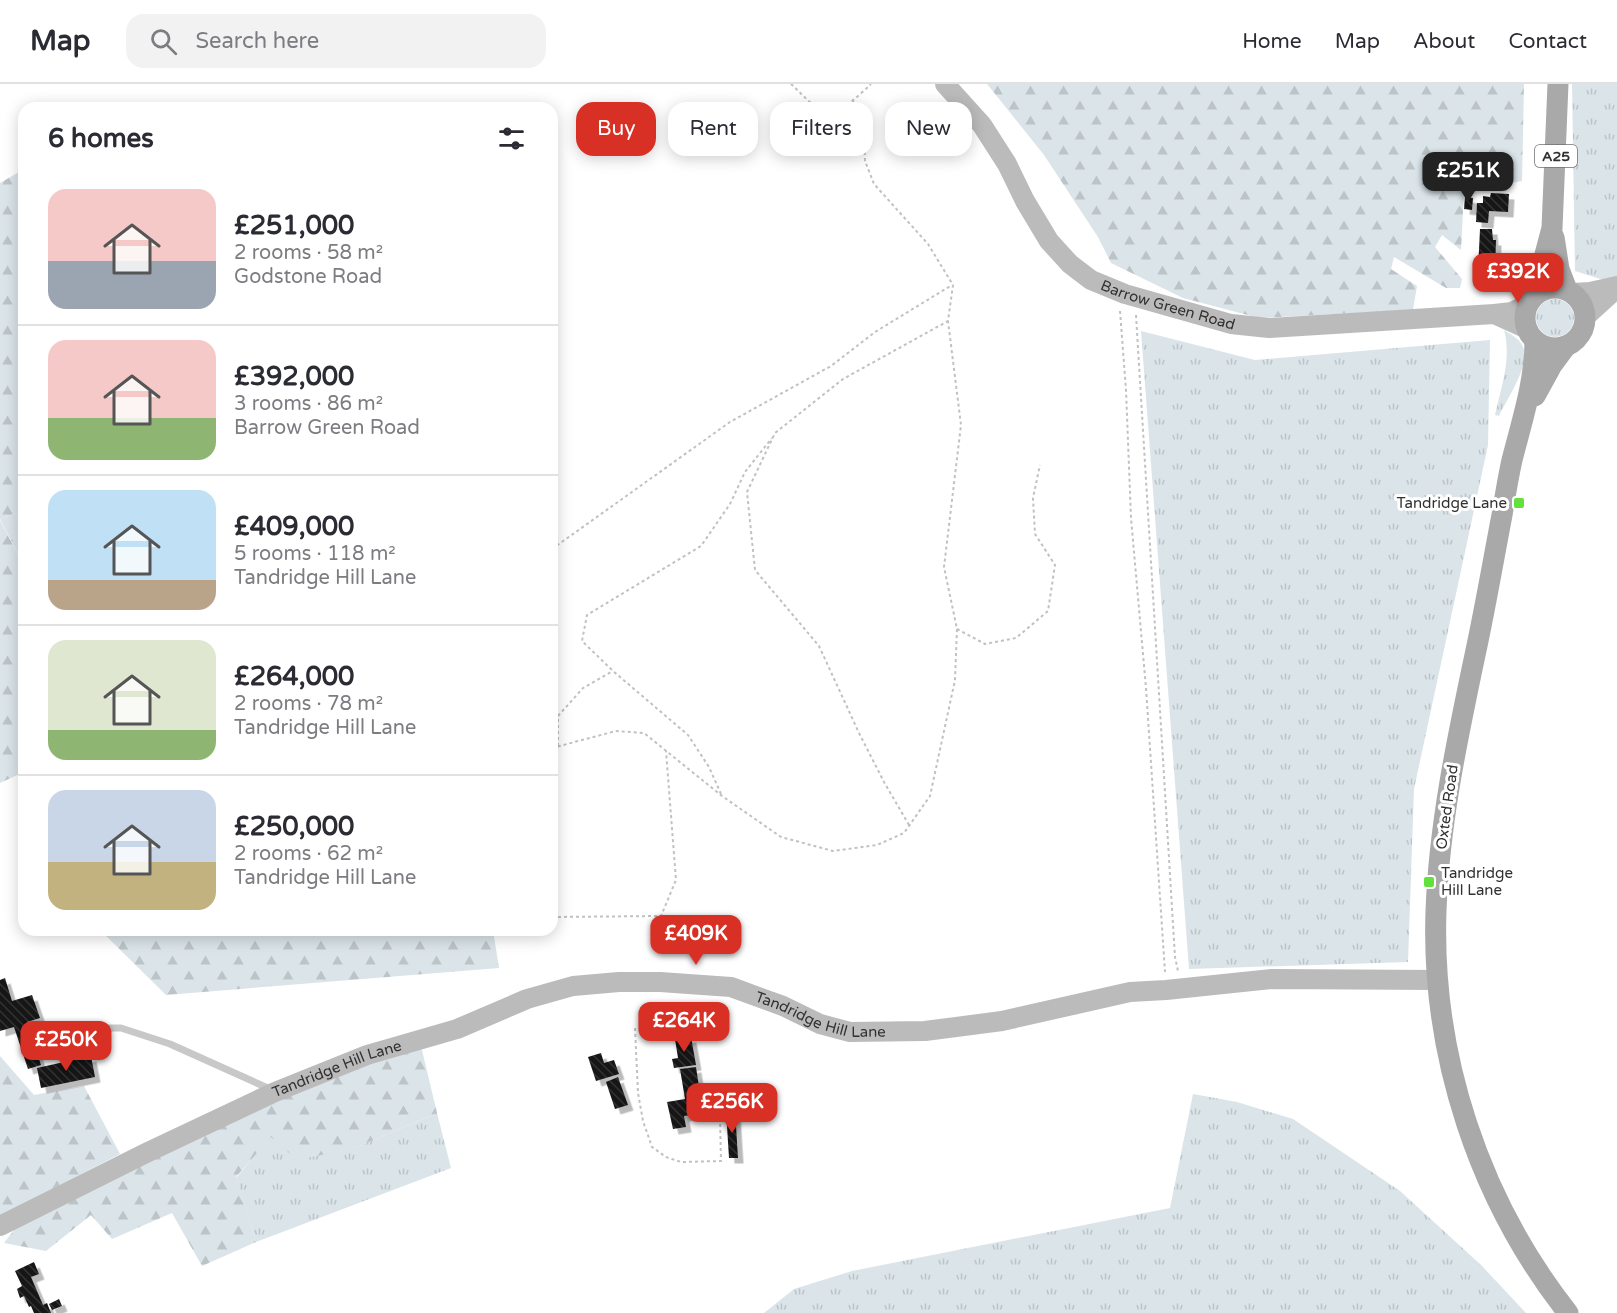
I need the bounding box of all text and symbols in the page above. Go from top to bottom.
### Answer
search box [126,14,546,68]
text: Map [30,24,90,58]
icon: search [147,25,180,58]
text: Search here [195,28,319,54]
text: Home [1242,29,1302,54]
text: Map [1335,29,1380,54]
text: About [1413,29,1475,54]
text: Contact [1508,29,1587,54]
chip: Buy [576,102,656,156]
chip: Rent [668,102,758,156]
chip: Filters [770,102,873,156]
chip: New [885,102,972,156]
icon: filters [495,122,528,155]
text: 6 homes [48,123,154,154]
road number: A25 [1535,145,1577,167]
pin: £251K [1426,152,1510,203]
text: £251K [1436,159,1500,183]
text: £251,000 [234,210,354,241]
icon: home [96,213,168,285]
text: 2 rooms · 58 m² [234,241,383,265]
pin: £392K [1476,253,1560,304]
text: £392K [1486,260,1550,284]
text: Godstone Road [234,265,382,289]
street label: Barrow Green Road [1098,276,1237,334]
text: £392,000 [234,361,354,392]
icon: home [96,364,168,436]
text: 3 rooms · 86 m² [234,392,383,416]
text: Barrow Green Road [234,416,420,440]
place label: Tandridge Lane [1397,494,1507,512]
marker: Tandridge Lane [1512,496,1526,510]
text: £409,000 [234,511,354,542]
icon: home [96,514,168,586]
text: 5 rooms · 118 m² [234,542,396,566]
text: Tandridge Hill Lane [234,566,416,590]
text: £264,000 [234,661,354,692]
icon: home [96,664,168,736]
text: 2 rooms · 78 m² [234,692,383,716]
text: Tandridge Hill Lane [234,716,416,740]
street label: Oxted Road [1432,764,1462,850]
text: £250,000 [234,811,354,842]
icon: home [96,814,168,886]
text: 2 rooms · 62 m² [234,842,383,866]
place label: Tandridge Hill Lane [1441,864,1513,899]
text: Tandridge Hill Lane [234,866,416,890]
marker: Tandridge Hill Lane [1422,875,1436,889]
pin: £409K [654,915,738,966]
text: £409K [664,922,728,946]
street label: Tandridge Hill Lane [753,988,886,1041]
pin: £264K [642,1002,726,1053]
text: £264K [652,1009,716,1033]
pin: £250K [24,1021,108,1072]
text: £250K [34,1028,98,1052]
street label: Tandridge Hill Lane [269,1037,403,1101]
pin: £256K [690,1083,774,1134]
text: £256K [700,1090,764,1114]

